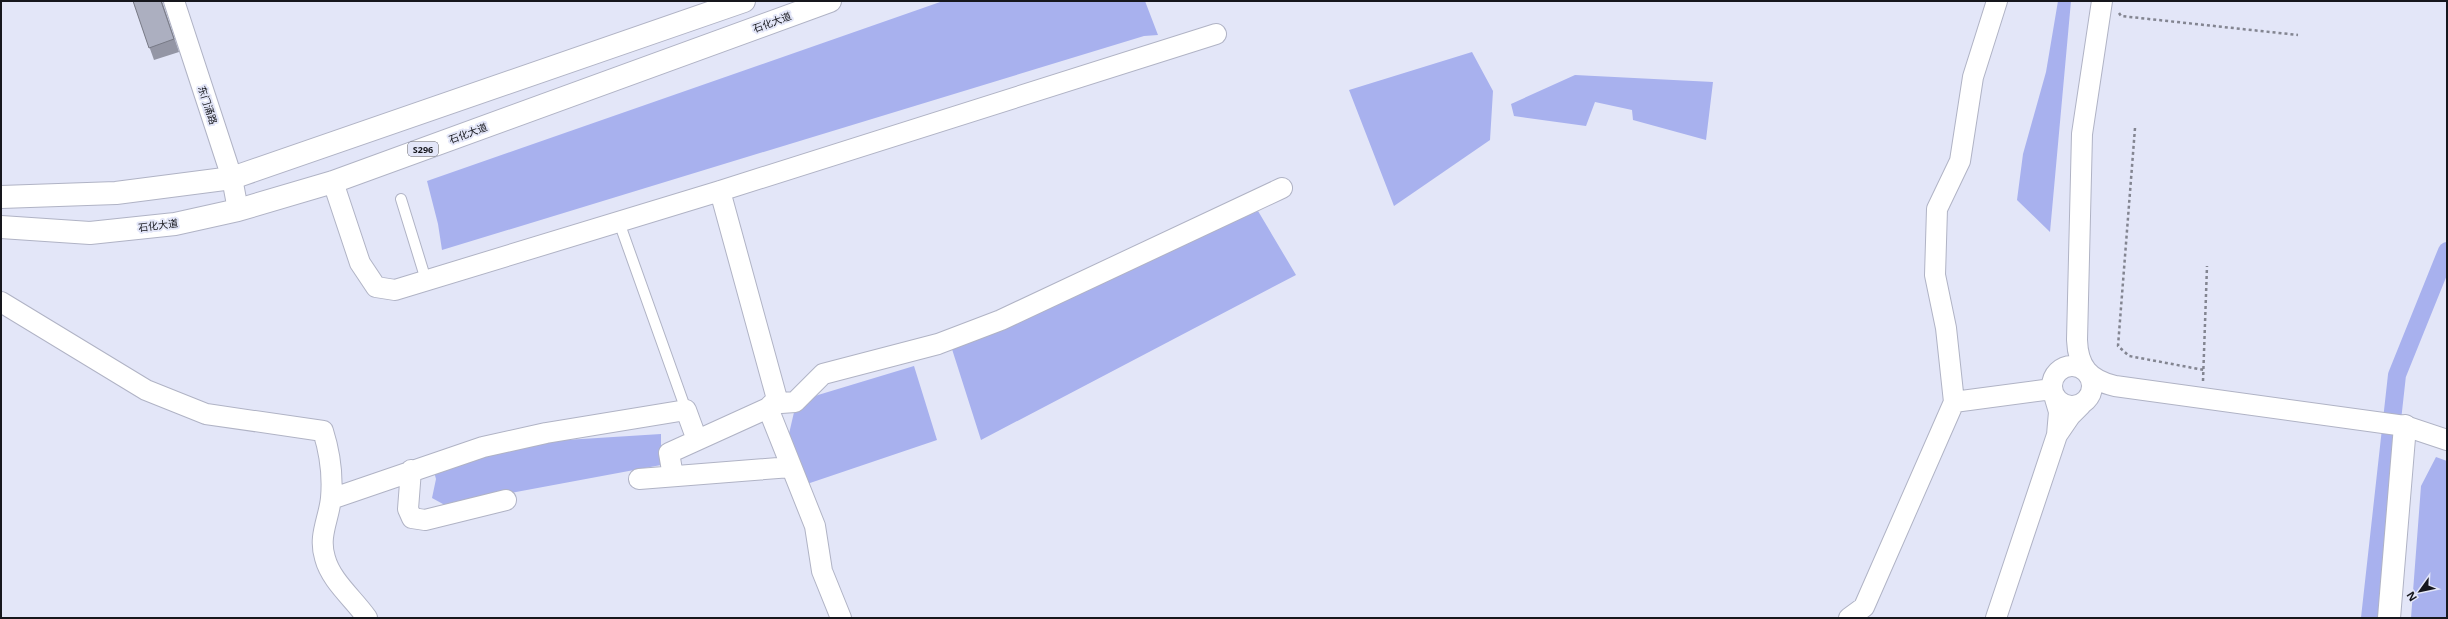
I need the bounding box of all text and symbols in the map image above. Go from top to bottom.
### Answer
street label: 石化大道 [751,9,793,35]
street label: 东门涌路 [195,84,221,126]
street label: 石化大道 [447,120,489,146]
road number: S296 [408,142,438,156]
street label: 石化大道 [137,216,179,234]
north arrow [2400,571,2440,611]
text: N [2402,589,2420,605]

